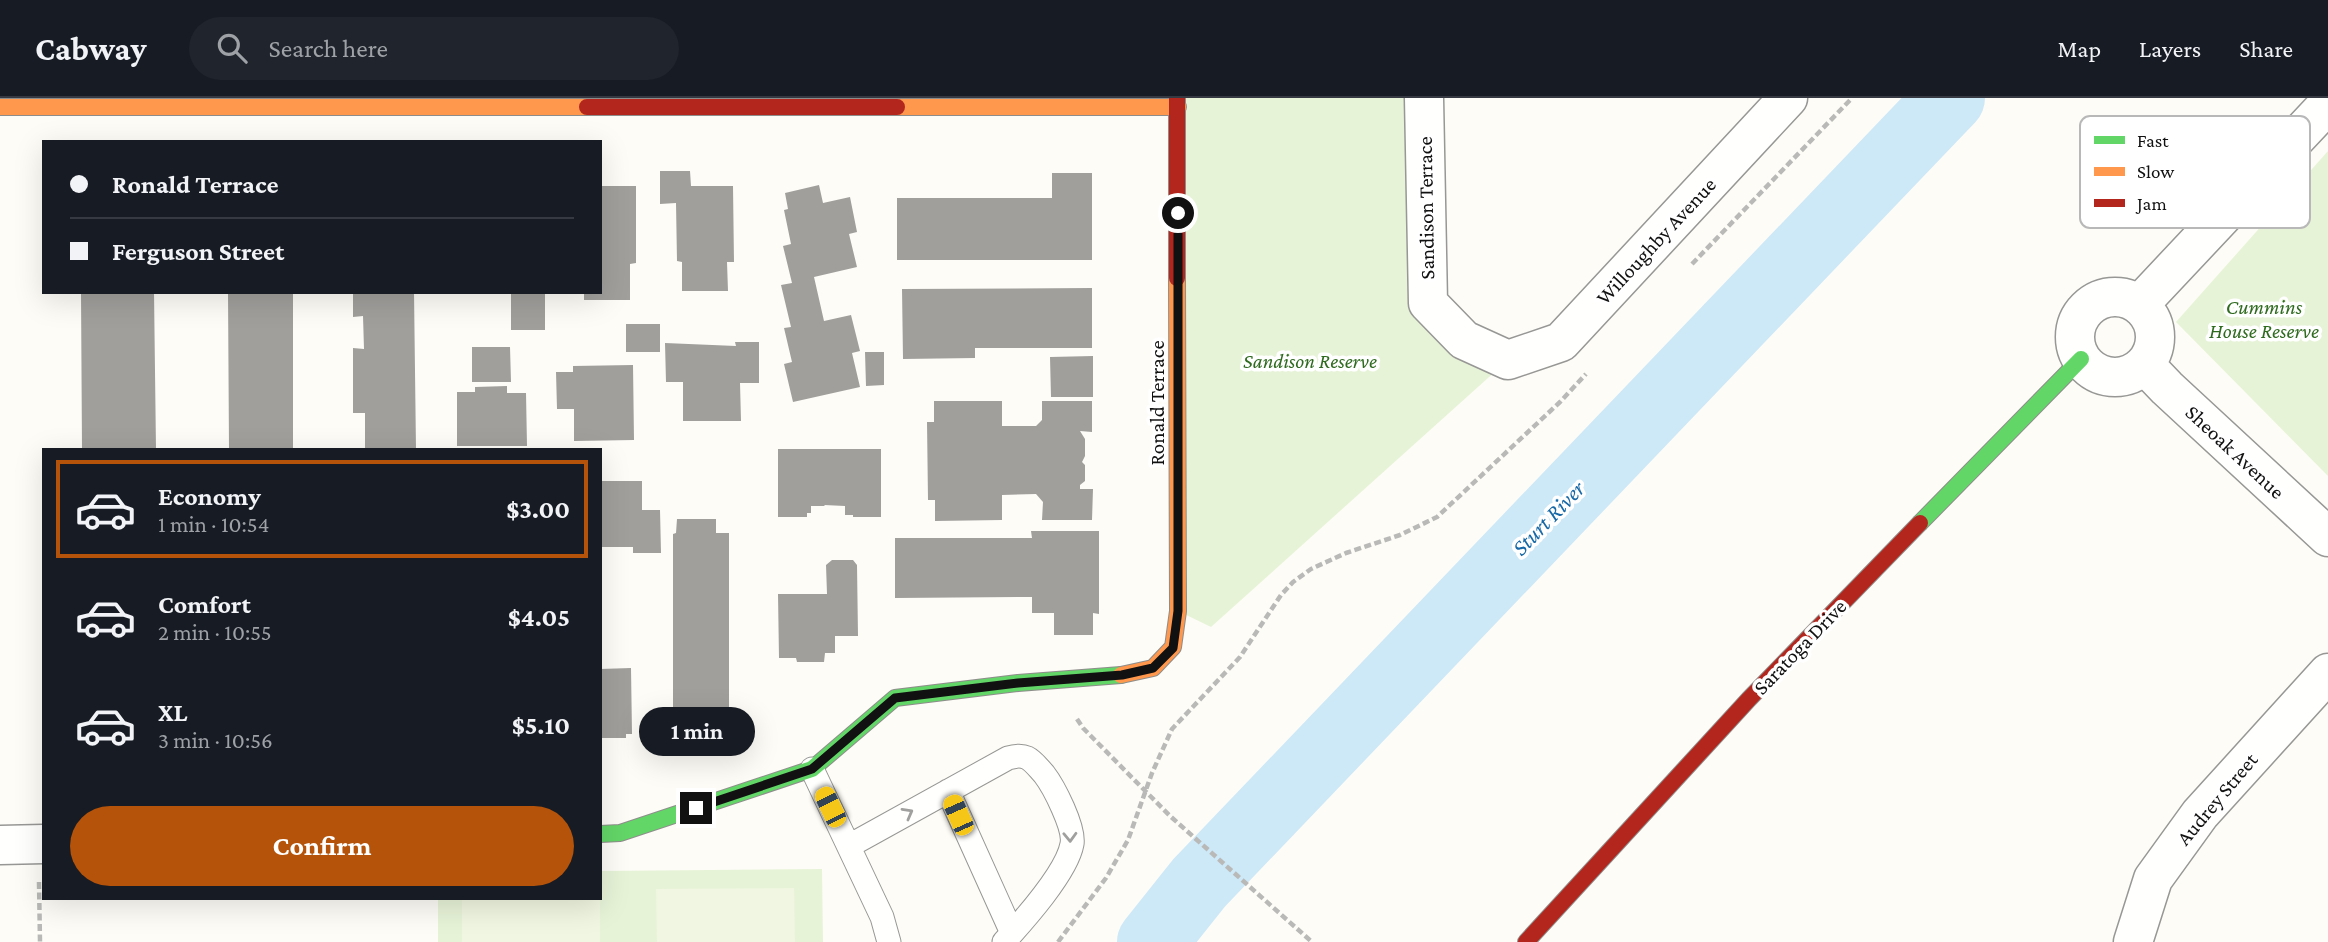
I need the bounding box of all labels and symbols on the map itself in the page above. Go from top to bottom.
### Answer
legend [2080,116,2310,228]
text: Fast [2137,130,2169,151]
street label: Sandison Terrace [1413,136,1439,280]
text: Slow [2137,161,2174,182]
street label: Willoughby Avenue [1591,173,1721,309]
text: Jam [2135,193,2167,214]
route start [1162,197,1194,229]
park label: Cummins House Reserve [2209,295,2319,343]
street label: Ronald Terrace [1145,340,1169,466]
park label: Sandison Reserve [1243,349,1377,373]
street label: Sheoak Avenue [2181,400,2289,504]
water label: Sturt River [1506,475,1590,561]
street label: Saratoga Drive [1749,594,1851,700]
callout: 1 min [638,706,754,756]
street label: Audrey Street [2172,747,2263,850]
car [812,784,849,830]
route end [680,792,712,824]
car [940,792,977,838]
one-way arrow [901,808,914,821]
one-way arrow [1063,832,1078,843]

